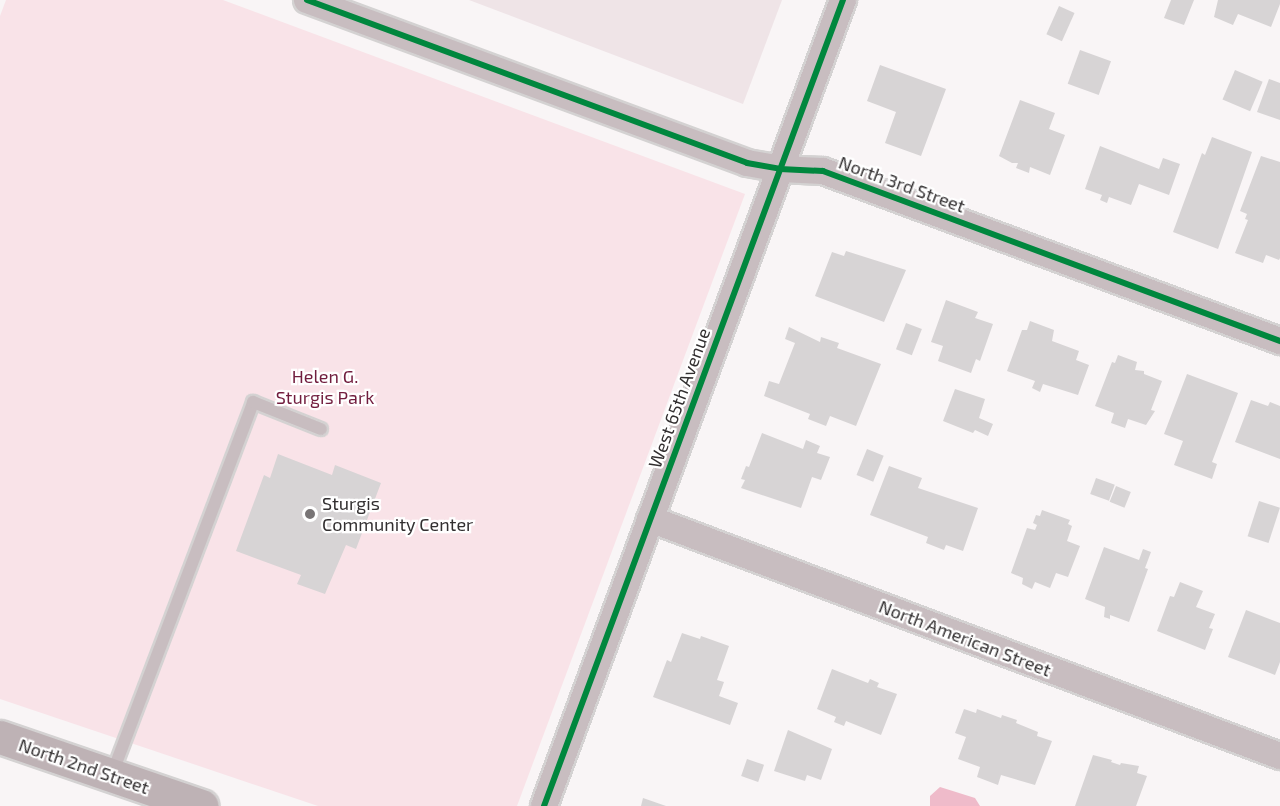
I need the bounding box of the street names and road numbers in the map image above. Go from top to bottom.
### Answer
street label: North 3rd Street [836,151,968,217]
street label: West 65th Avenue [644,325,714,471]
street label: North American Street [876,595,1054,681]
street label: North 2nd Street [16,734,152,798]

